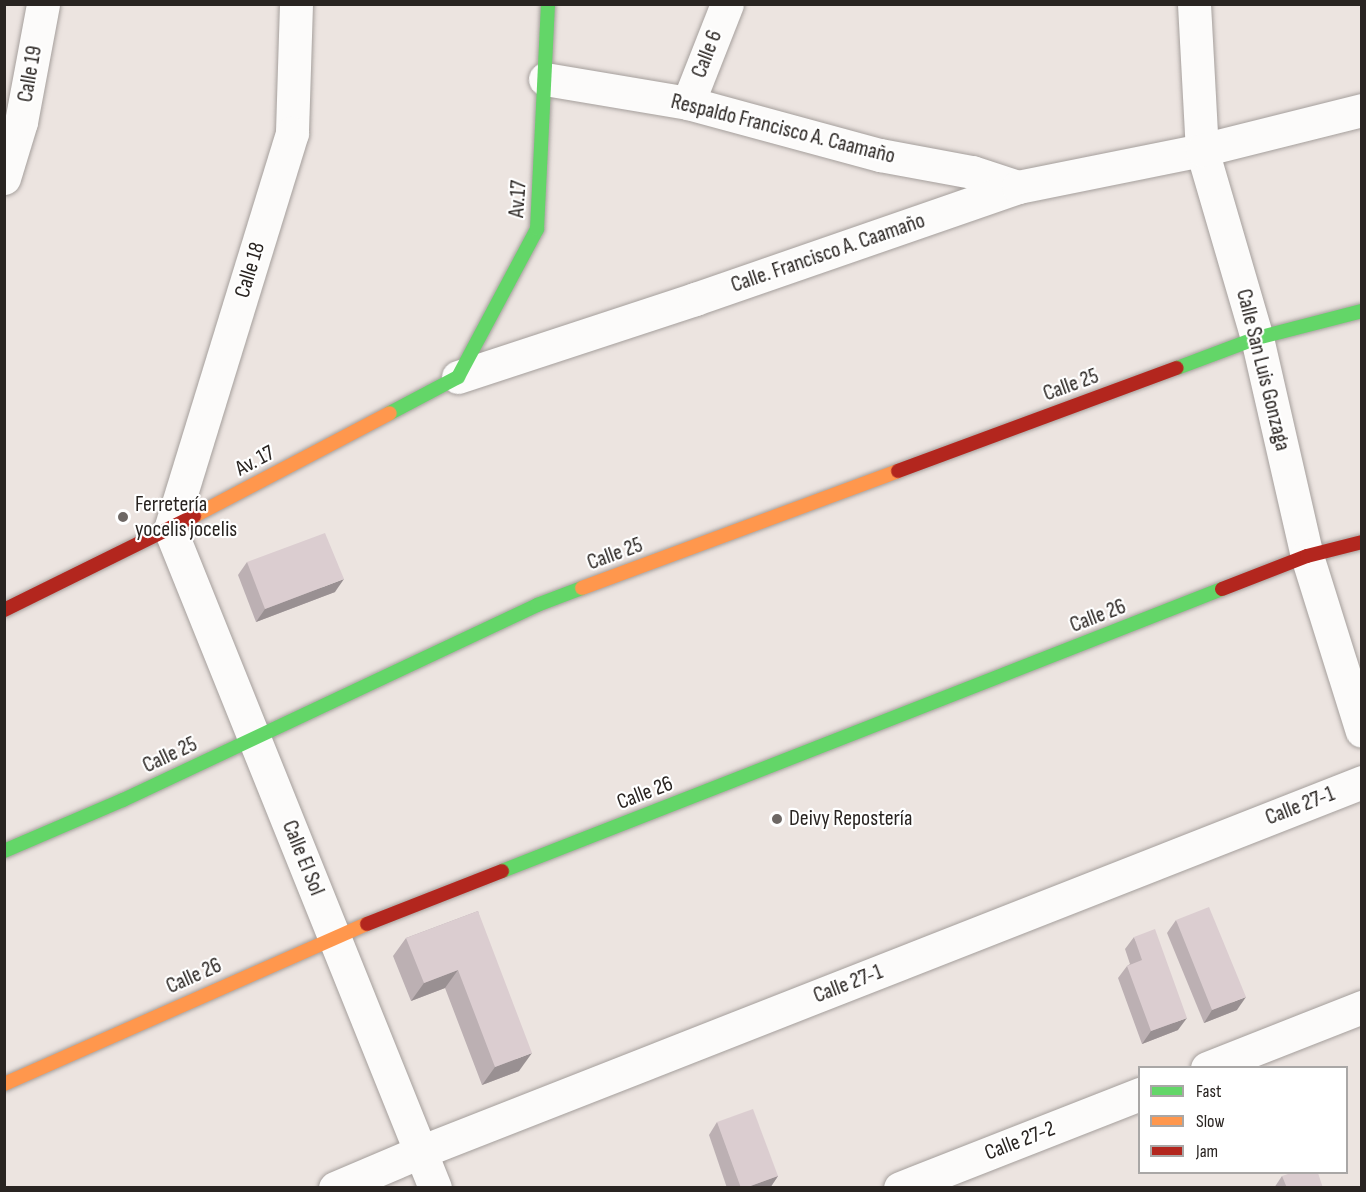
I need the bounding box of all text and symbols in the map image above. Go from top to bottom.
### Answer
street label: Calle 6 [686,26,728,82]
street label: Calle 19 [12,44,48,104]
street label: Respaldo Francisco A. Caamaño [668,88,898,170]
street label: Av.17 [504,180,532,218]
street label: Calle. Francisco A. Caamaño [728,207,928,299]
street label: Calle 18 [229,239,271,301]
street label: Calle San Luis Gonzaga [1230,286,1296,454]
street label: Calle 25 [1040,363,1102,407]
street label: Av. 17 [231,440,279,482]
place label: Ferretería yocelis jocelis [135,491,237,542]
marker: Ferretería yocelis jocelis [116,510,130,524]
street label: Calle 25 [584,532,646,576]
street label: Calle 26 [1066,593,1130,639]
street label: Calle 25 [139,731,201,779]
street label: Calle 26 [613,770,677,816]
street label: Calle 27-1 [1262,781,1338,831]
place label: Deivy Repostería [789,806,912,832]
marker: Deivy Repostería [770,812,784,826]
street label: Calle El Sol [276,817,330,899]
street label: Calle 26 [162,952,226,1000]
street label: Calle 27-1 [810,959,886,1009]
legend [1138,1066,1348,1174]
text: Fast [1196,1081,1221,1102]
text: Slow [1196,1111,1225,1132]
street label: Calle 27-2 [981,1116,1059,1166]
text: Jam [1196,1141,1218,1162]

